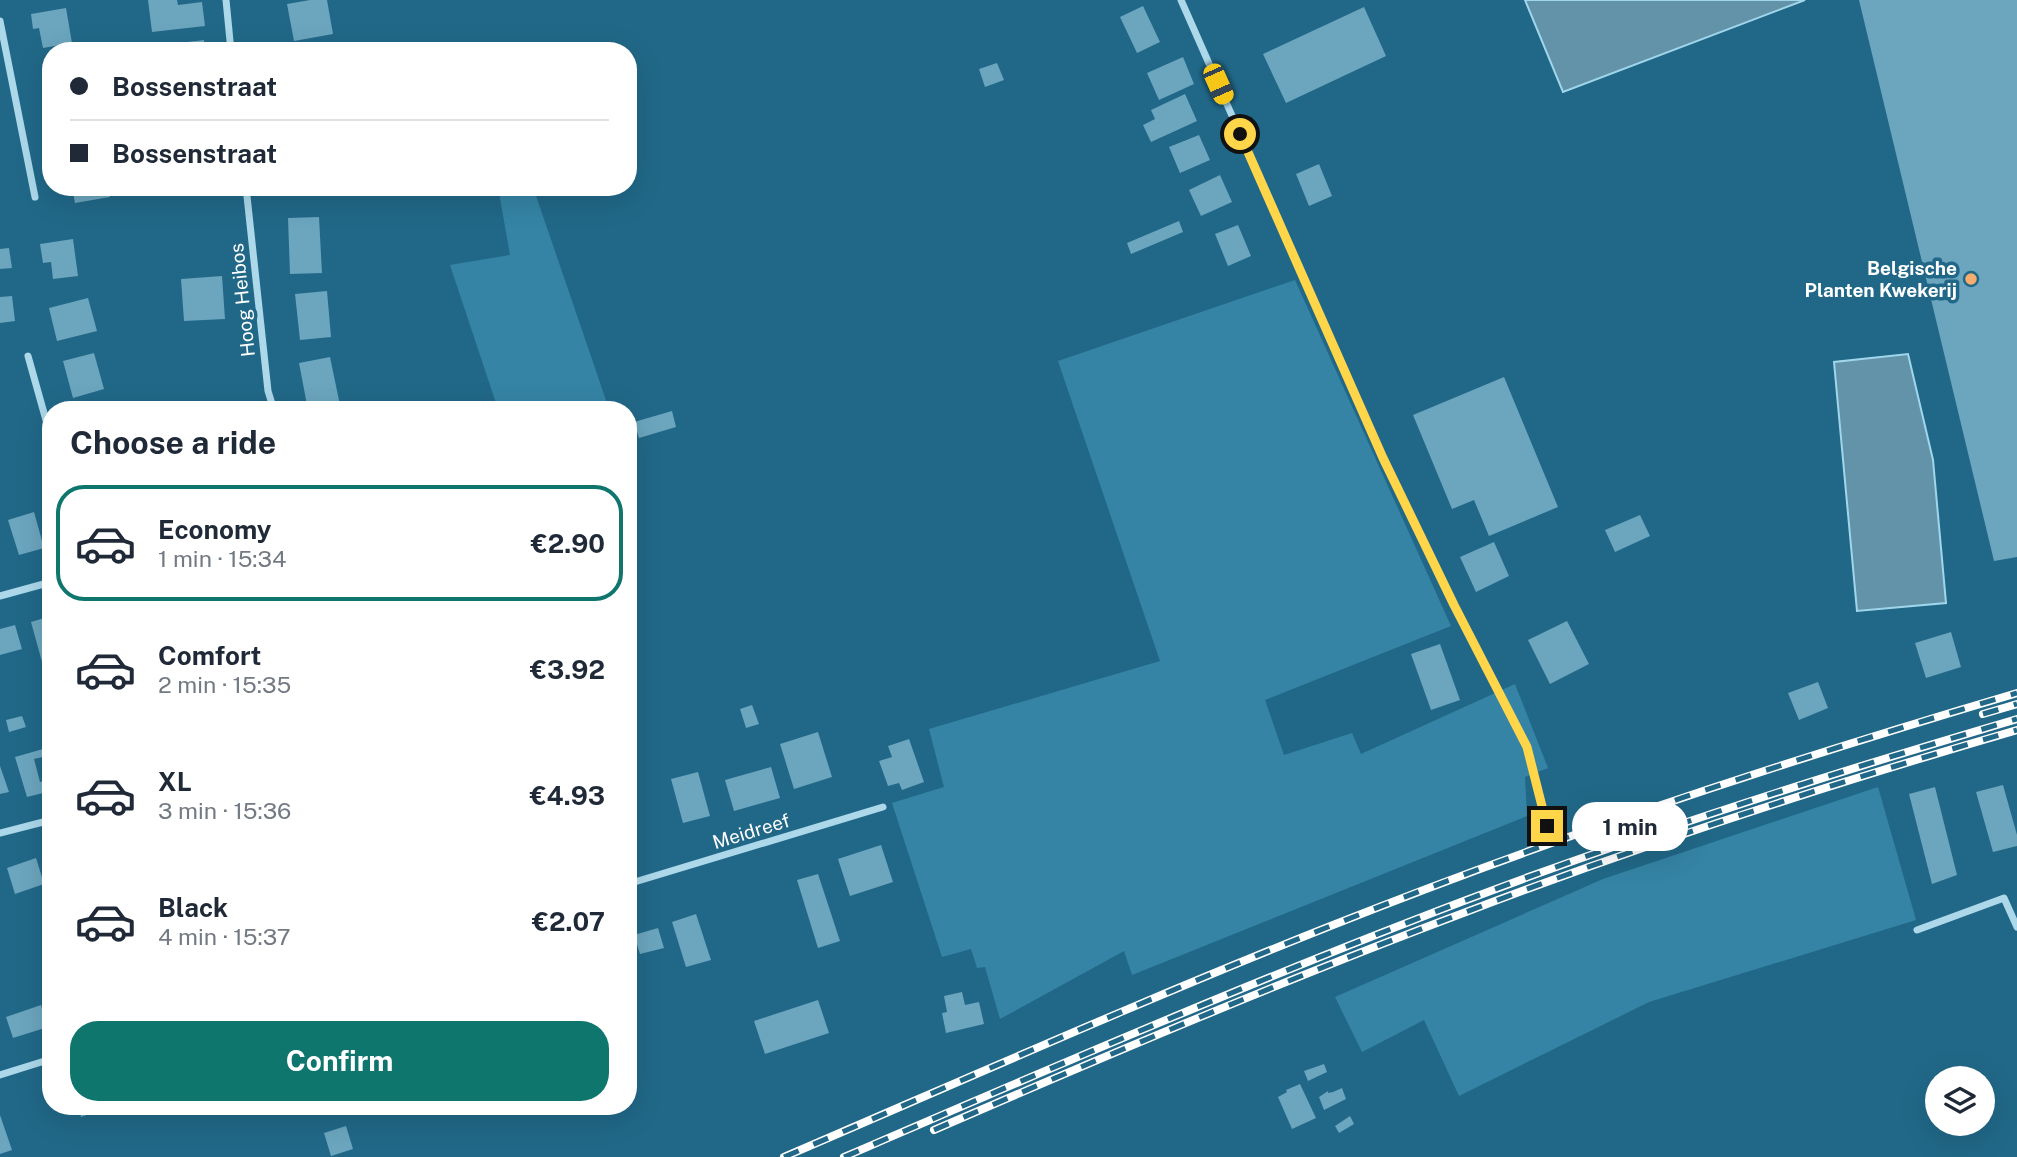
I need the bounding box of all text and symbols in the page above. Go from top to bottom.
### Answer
car [1200,61,1237,107]
text: Bossenstraat [112,71,277,102]
route start [1224,118,1256,150]
text: Bossenstraat [112,138,277,169]
street label: Hoog Heibos [225,242,259,358]
place label: Belgische Planten Kwekerij [1805,257,1957,301]
marker: Belgische Planten Kwekerij [1963,271,1979,287]
text: Choose a ride [70,424,276,461]
icon: car [74,512,137,575]
text: Economy [158,514,271,545]
text: €2.90 [531,528,605,559]
text: 1 min · 15:34 [158,545,286,572]
icon: car [74,638,137,701]
text: Comfort [158,640,261,671]
text: €3.92 [530,654,605,685]
text: 2 min · 15:35 [158,671,291,698]
icon: car [74,764,137,827]
text: XL [158,766,192,797]
text: €4.93 [530,780,605,811]
text: 3 min · 15:36 [158,797,291,824]
callout: 1 min [1572,802,1687,850]
street label: Meidreef [710,809,792,853]
route end [1531,810,1563,842]
text: 1 min [1602,813,1658,840]
icon: car [74,890,137,953]
text: Black [158,892,228,923]
text: €2.07 [532,906,605,937]
text: 4 min · 15:37 [158,923,291,950]
button: Confirm [70,1021,609,1101]
map controls [1925,1066,1995,1136]
button: layers [1925,1066,1995,1136]

